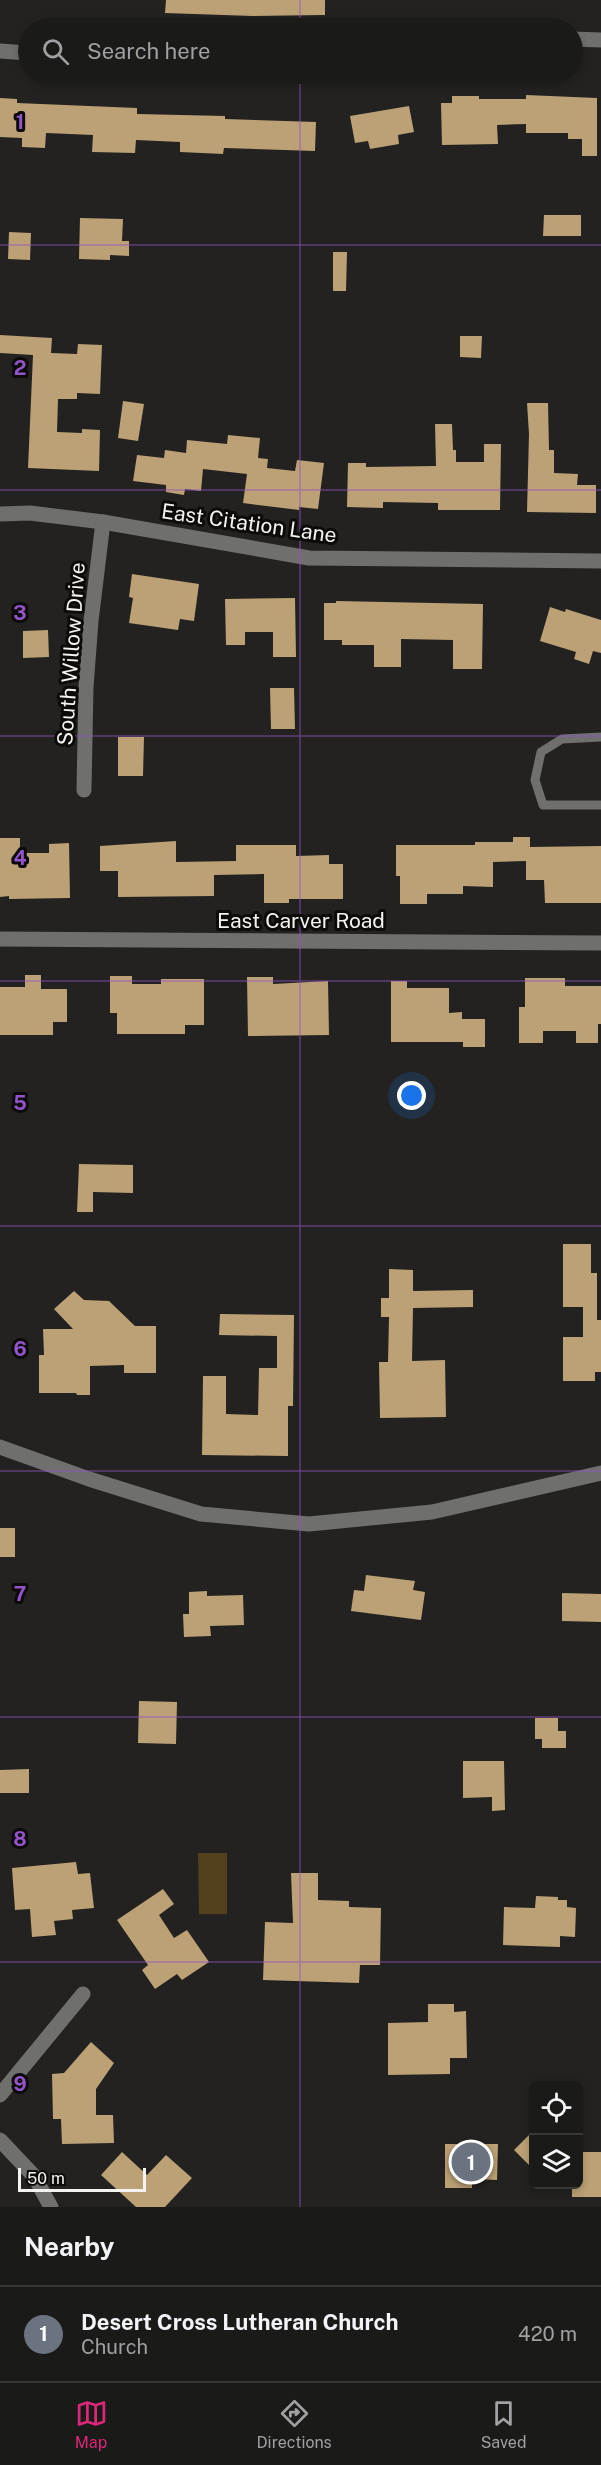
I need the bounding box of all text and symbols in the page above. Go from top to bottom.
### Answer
search box [18,18,583,84]
icon: search [39,35,72,68]
text: Search here [87,38,211,64]
text: 1 [16,110,24,134]
text: 2 [14,356,26,380]
street label: East Citation Lane [160,498,338,548]
street label: South Willow Drive [52,562,90,746]
text: 3 [13,601,27,625]
text: 4 [13,846,27,870]
street label: East Carver Road [217,908,385,933]
your location [397,1081,426,1110]
text: 5 [13,1091,27,1115]
text: 6 [13,1337,27,1361]
text: 7 [14,1582,26,1606]
text: 8 [13,1827,27,1851]
text: 9 [13,2072,27,2096]
map controls [529,2081,583,2189]
button: locate [529,2081,583,2135]
button: layers [529,2135,583,2189]
pin: 1 [452,2140,490,2184]
scale bar [18,2165,146,2192]
text: 50 m [27,2169,65,2188]
text: Nearby [24,2231,114,2262]
text: Desert Cross Lutheran Church [81,2309,398,2335]
text: 1 [39,2322,48,2346]
text: 420 m [518,2322,577,2346]
text: Church [81,2335,148,2359]
tab: Map [75,2397,108,2452]
tab: Directions [257,2397,332,2452]
tab: Saved [481,2397,526,2452]

